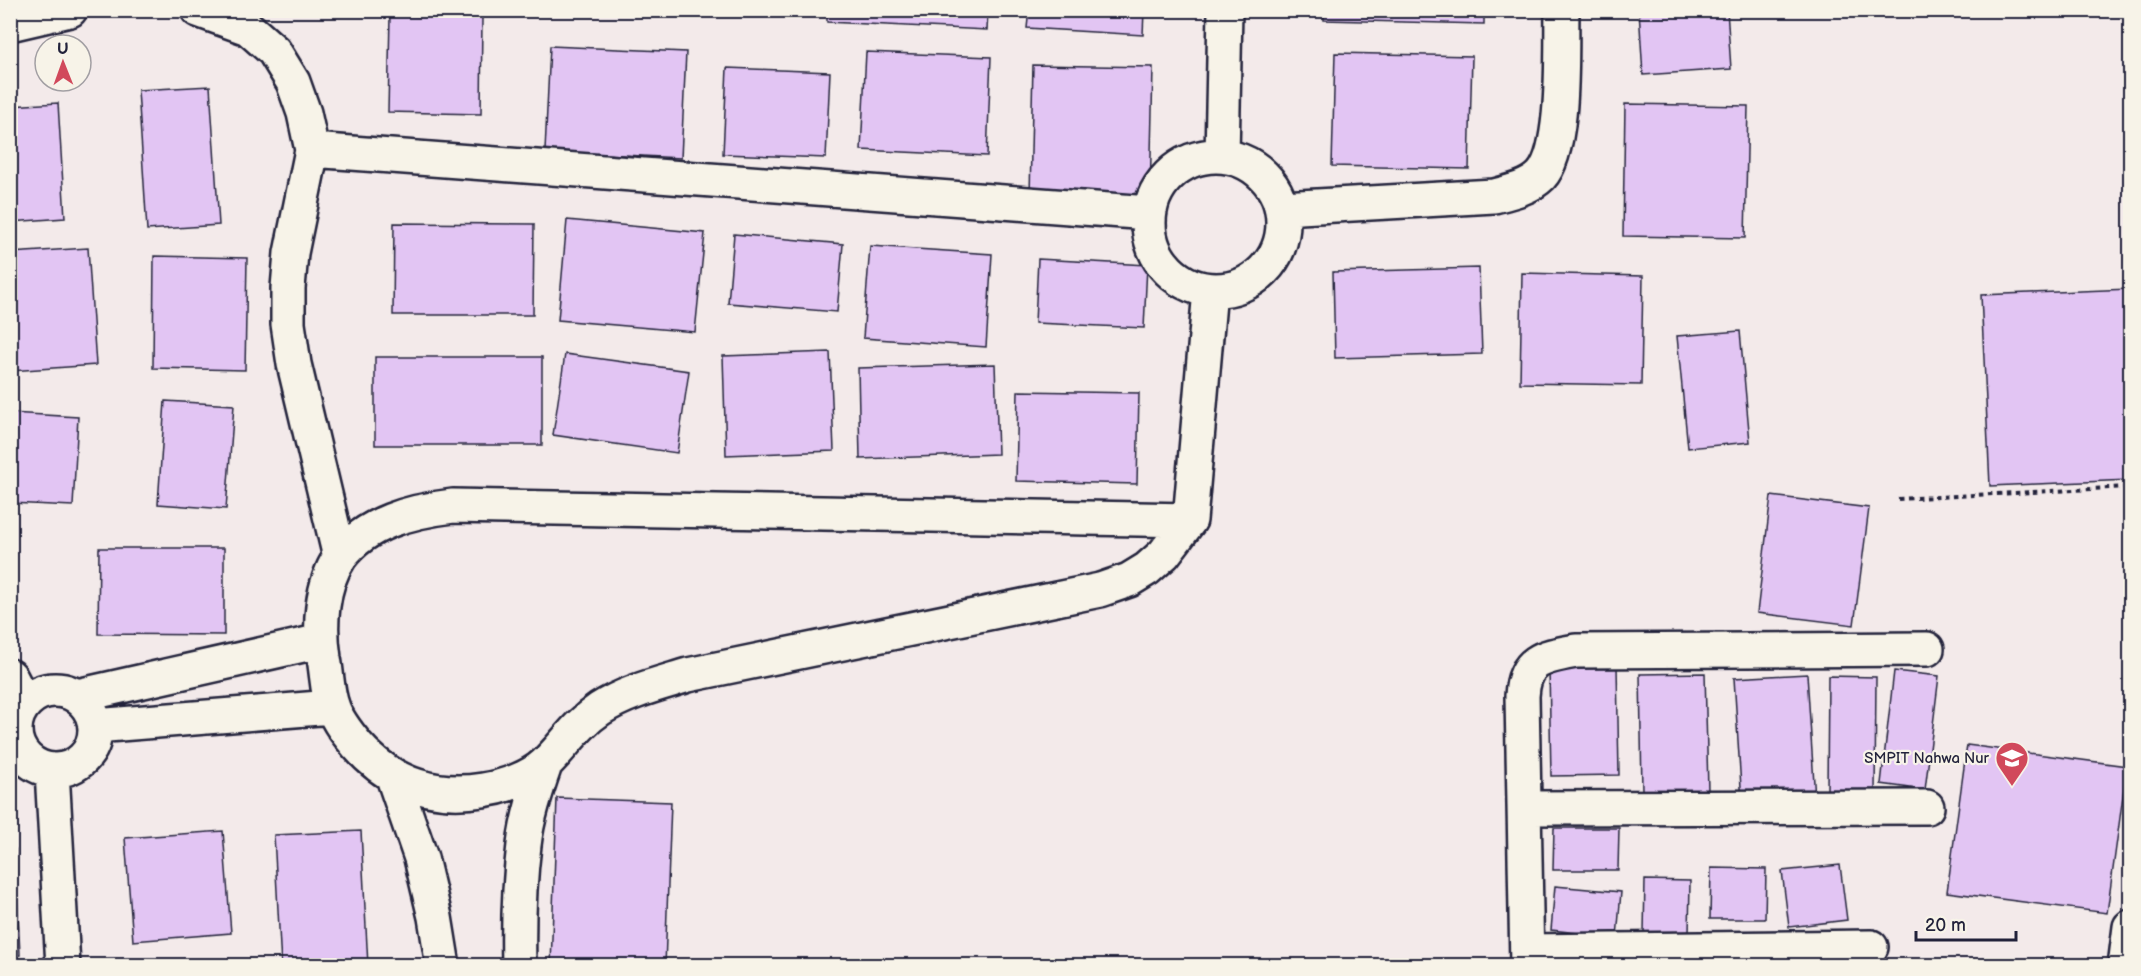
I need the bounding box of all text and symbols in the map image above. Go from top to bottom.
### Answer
north arrow [33,33,93,93]
text: U [57,40,69,59]
school or university icon: SMPIT Nahwa Nur [1994,740,2030,787]
place label: SMPIT Nahwa Nur [1864,749,1990,768]
scale bar [1916,904,2016,942]
text: 20 m [1925,915,1966,936]

